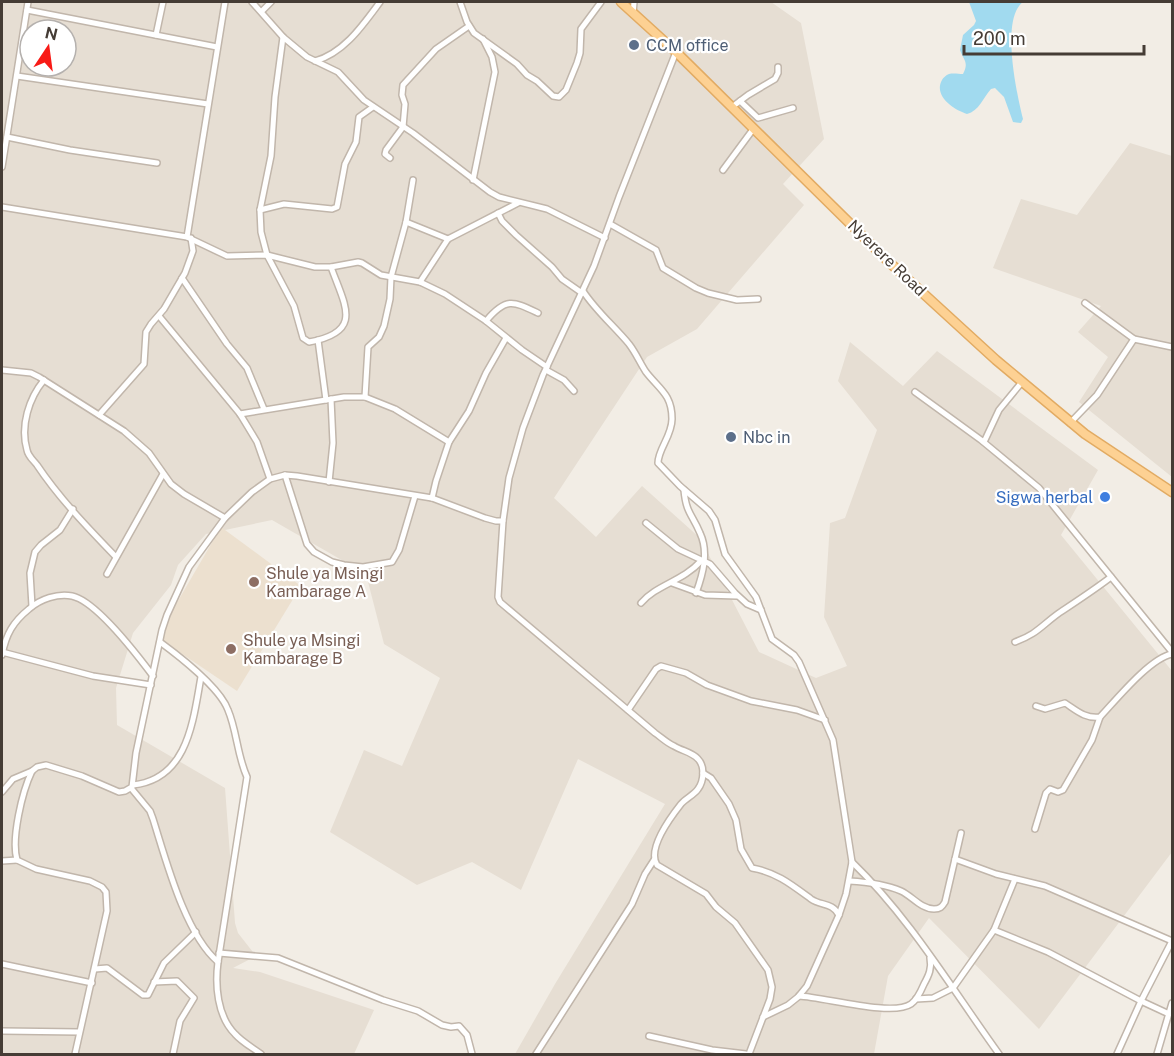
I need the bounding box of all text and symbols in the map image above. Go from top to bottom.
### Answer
north arrow [18,18,78,78]
scale bar [964,18,1144,56]
text: N [43,23,59,45]
text: 200 m [973,28,1026,49]
place label: CCM office [646,36,728,55]
marker: CCM office [627,38,641,52]
street label: Nyerere Road [844,216,930,300]
place label: Nbc in [743,428,790,447]
marker: Nbc in [724,430,738,444]
place label: Sigwa herbal [996,488,1093,507]
marker: Sigwa herbal [1098,490,1112,504]
place label: Shule ya Msingi Kambarage A [266,564,383,601]
marker: Shule ya Msingi Kambarage A [247,575,261,589]
place label: Shule ya Msingi Kambarage B [243,631,360,668]
marker: Shule ya Msingi Kambarage B [224,642,238,656]

